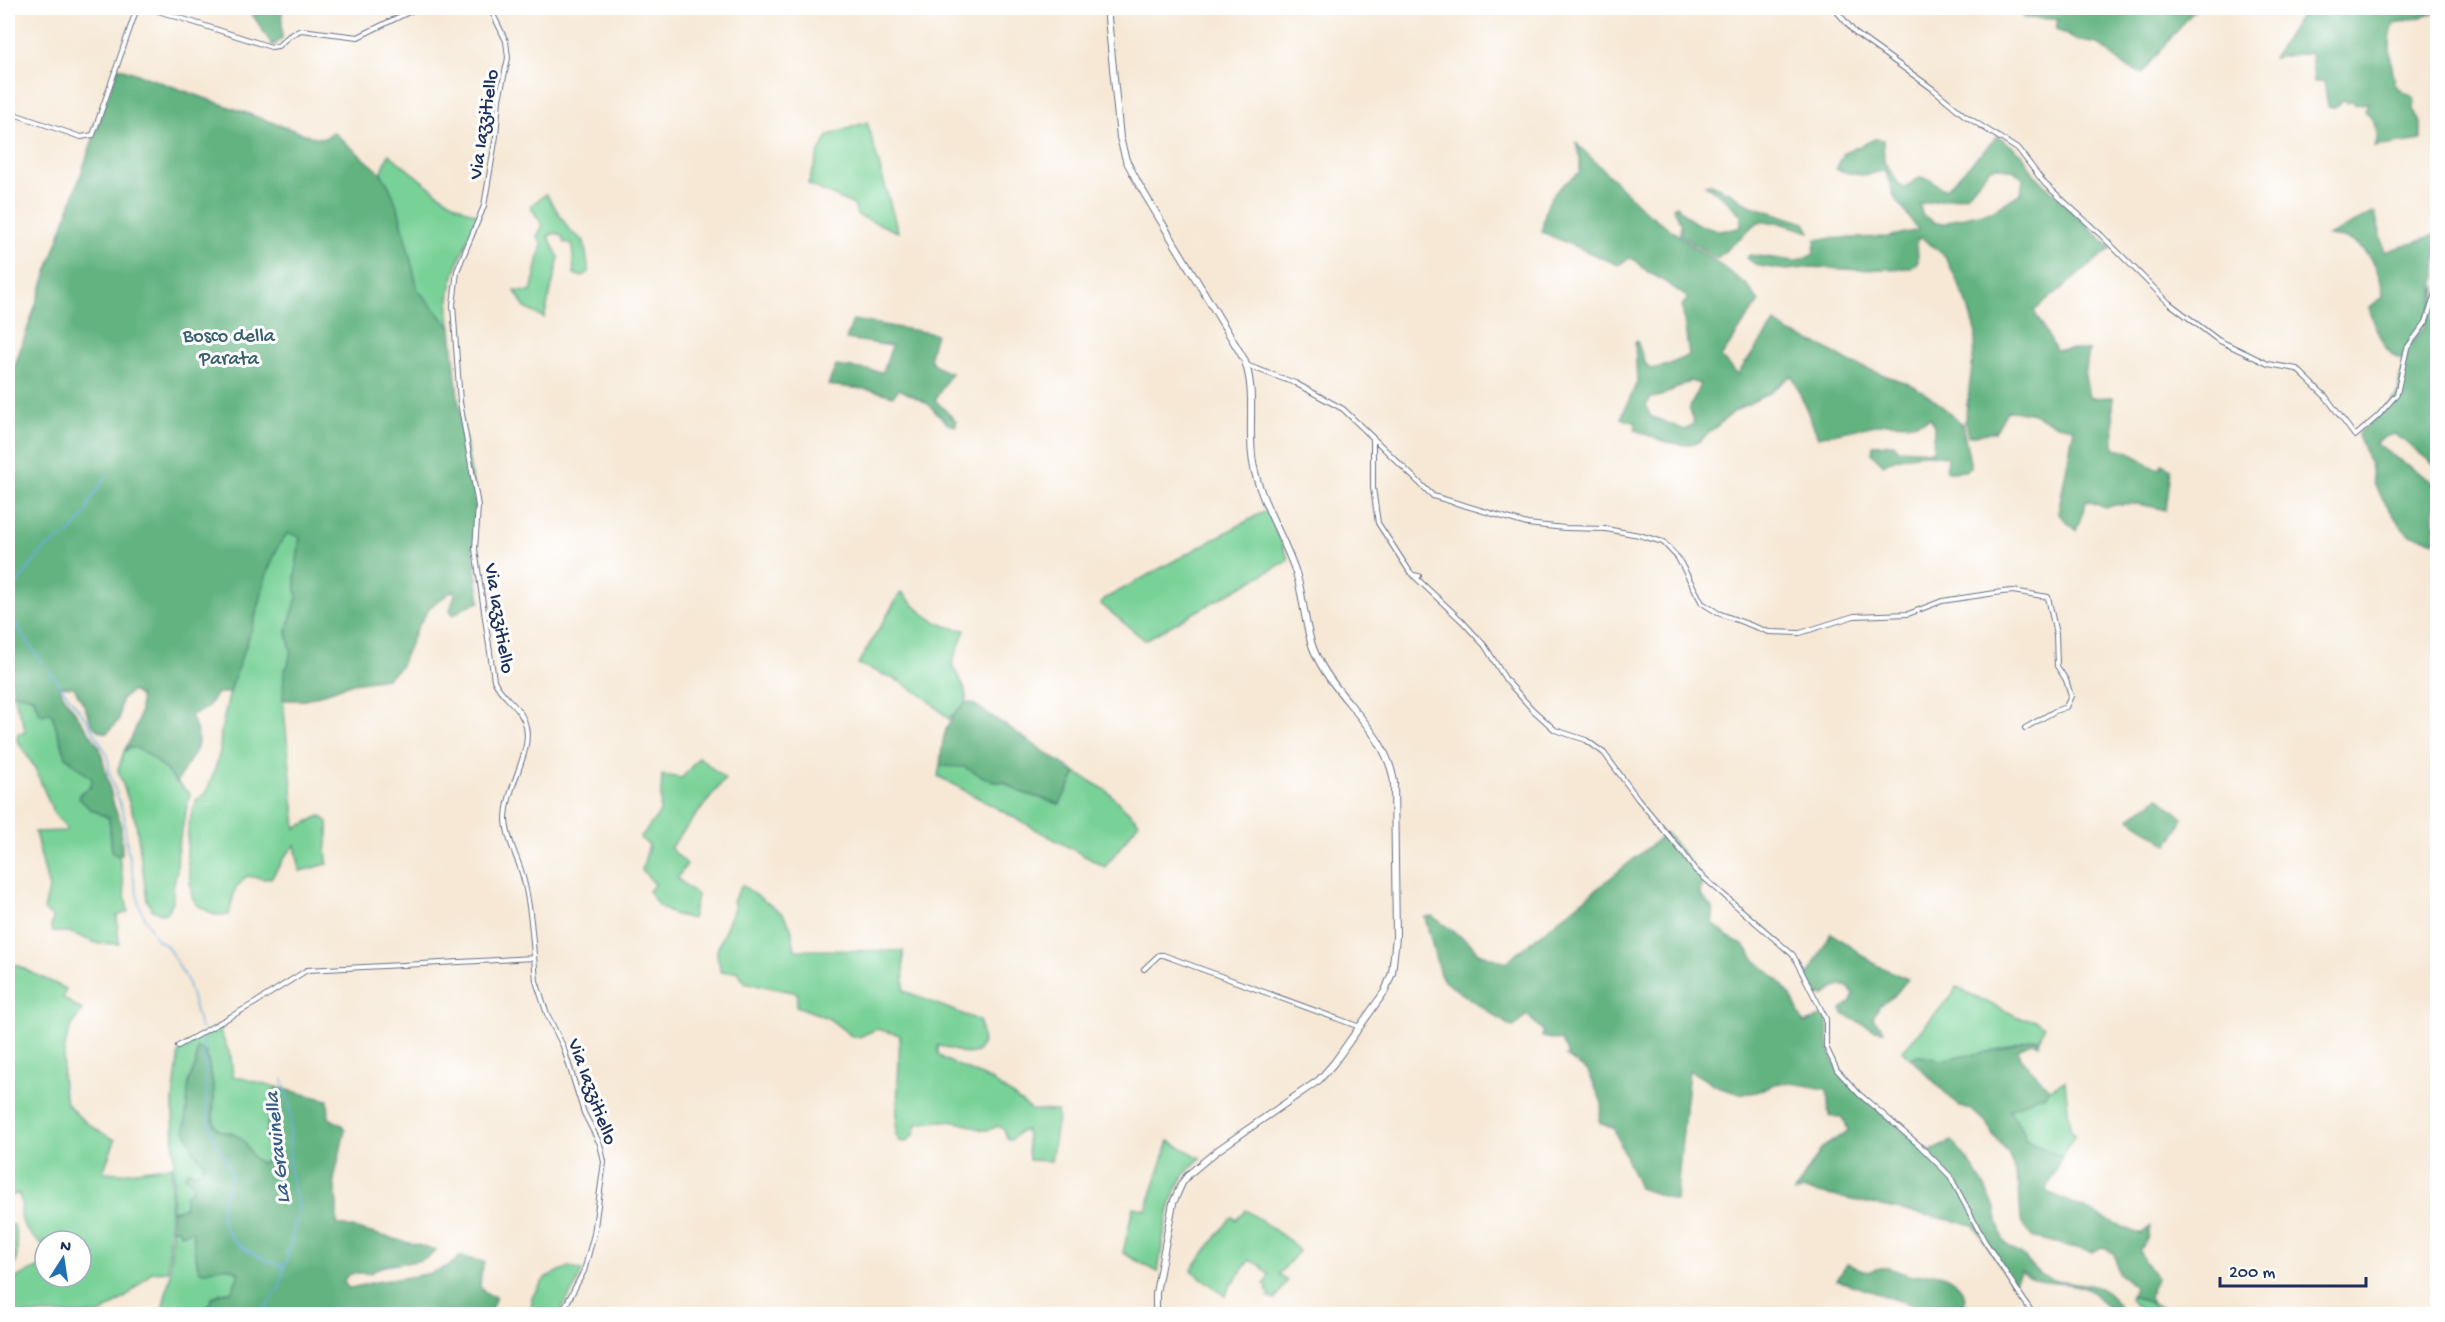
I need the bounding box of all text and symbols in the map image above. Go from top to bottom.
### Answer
street label: Via Iazzitiello [465,68,506,182]
park label: Bosco della Parata [182,326,276,372]
street label: Via Iazzitiello [477,561,518,675]
street label: Via Iazzitiello [561,1035,621,1148]
water label: La Gravinella [261,1089,298,1205]
north arrow [33,1229,93,1289]
text: N [58,1237,73,1258]
scale bar [2220,1250,2366,1288]
text: 200 m [2229,1263,2276,1284]

